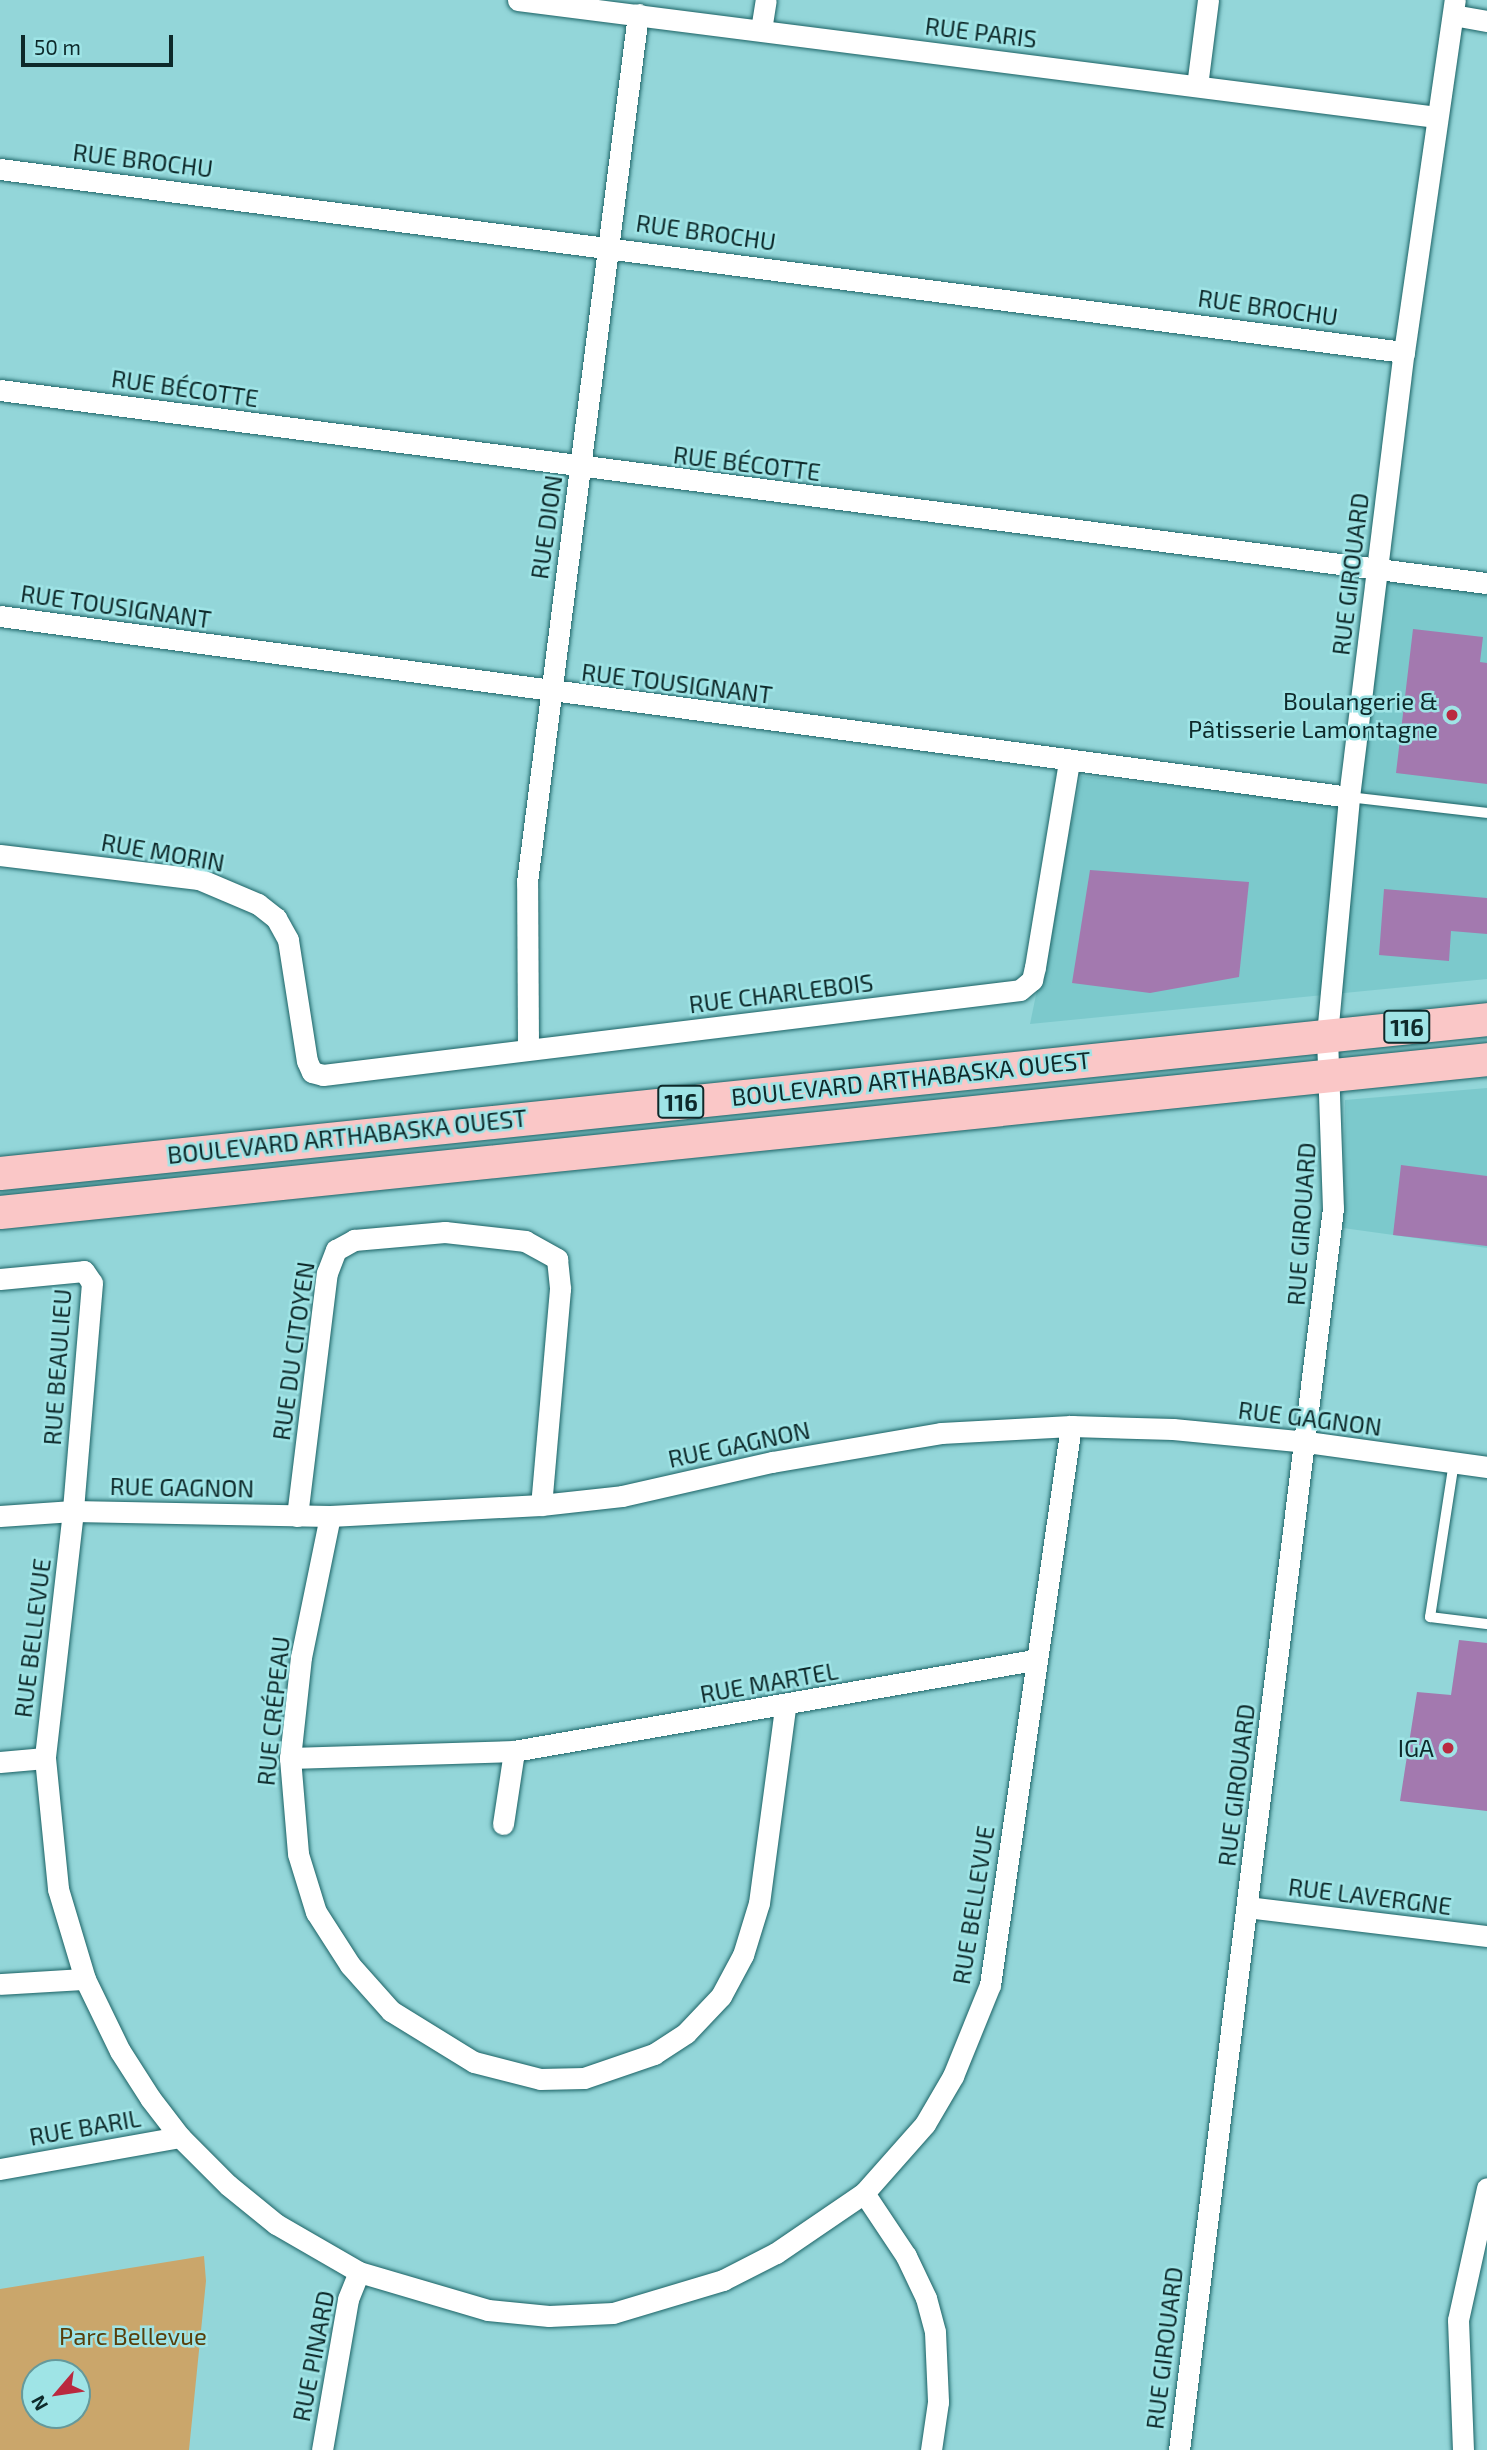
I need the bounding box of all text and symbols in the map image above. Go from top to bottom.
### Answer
street label: RUE PARIS [923,11,1039,53]
scale bar [24,21,177,65]
text: 50 m [34,34,81,59]
street label: RUE BROCHU [71,137,215,183]
street label: RUE BROCHU [634,208,778,256]
street label: RUE BROCHU [1196,283,1340,331]
street label: RUE BÉCOTTE [110,363,260,413]
street label: RUE BÉCOTTE [672,440,822,486]
street label: RUE DION [524,473,568,581]
street label: RUE GIROUARD [1326,491,1374,657]
street label: RUE TOUSIGNANT [19,578,213,634]
street label: RUE TOUSIGNANT [580,657,774,709]
place label: Boulangerie & Pâtisserie Lamontagne [1188,687,1438,743]
marker: Boulangerie & Pâtisserie Lamontagne [1444,707,1460,723]
street label: RUE MORIN [99,827,227,877]
street label: RUE CHARLEBOIS [687,967,875,1019]
road number: 116 [1382,1008,1432,1046]
street label: BOULEVARD ARTHABASKA OUEST [729,1045,1093,1111]
road number: 116 [656,1082,706,1121]
street label: BOULEVARD ARTHABASKA OUEST [165,1103,529,1169]
street label: RUE GIROUARD [1281,1141,1321,1307]
street label: RUE DU CITOYEN [266,1260,320,1442]
street label: RUE BEAULIEU [37,1288,77,1446]
street label: RUE GAGNON [1237,1395,1383,1441]
street label: RUE GAGNON [665,1415,813,1473]
street label: RUE GAGNON [110,1471,254,1503]
street label: RUE BELLEVUE [8,1557,56,1719]
street label: RUE CRÉPEAU [251,1635,295,1787]
street label: RUE MARTEL [698,1656,840,1708]
street label: RUE GIROUARD [1212,1702,1260,1868]
place label: IGA [1398,1734,1434,1762]
marker: IGA [1440,1740,1456,1756]
street label: RUE BELLEVUE [946,1824,1000,1986]
street label: RUE LAVERGNE [1287,1872,1453,1920]
street label: RUE BARIL [27,2103,143,2151]
street label: RUE GIROUARD [1140,2265,1188,2431]
street label: RUE PINARD [286,2288,340,2424]
park label: Parc Bellevue [59,2322,207,2350]
north arrow [21,2359,91,2429]
text: N [26,2392,52,2415]

